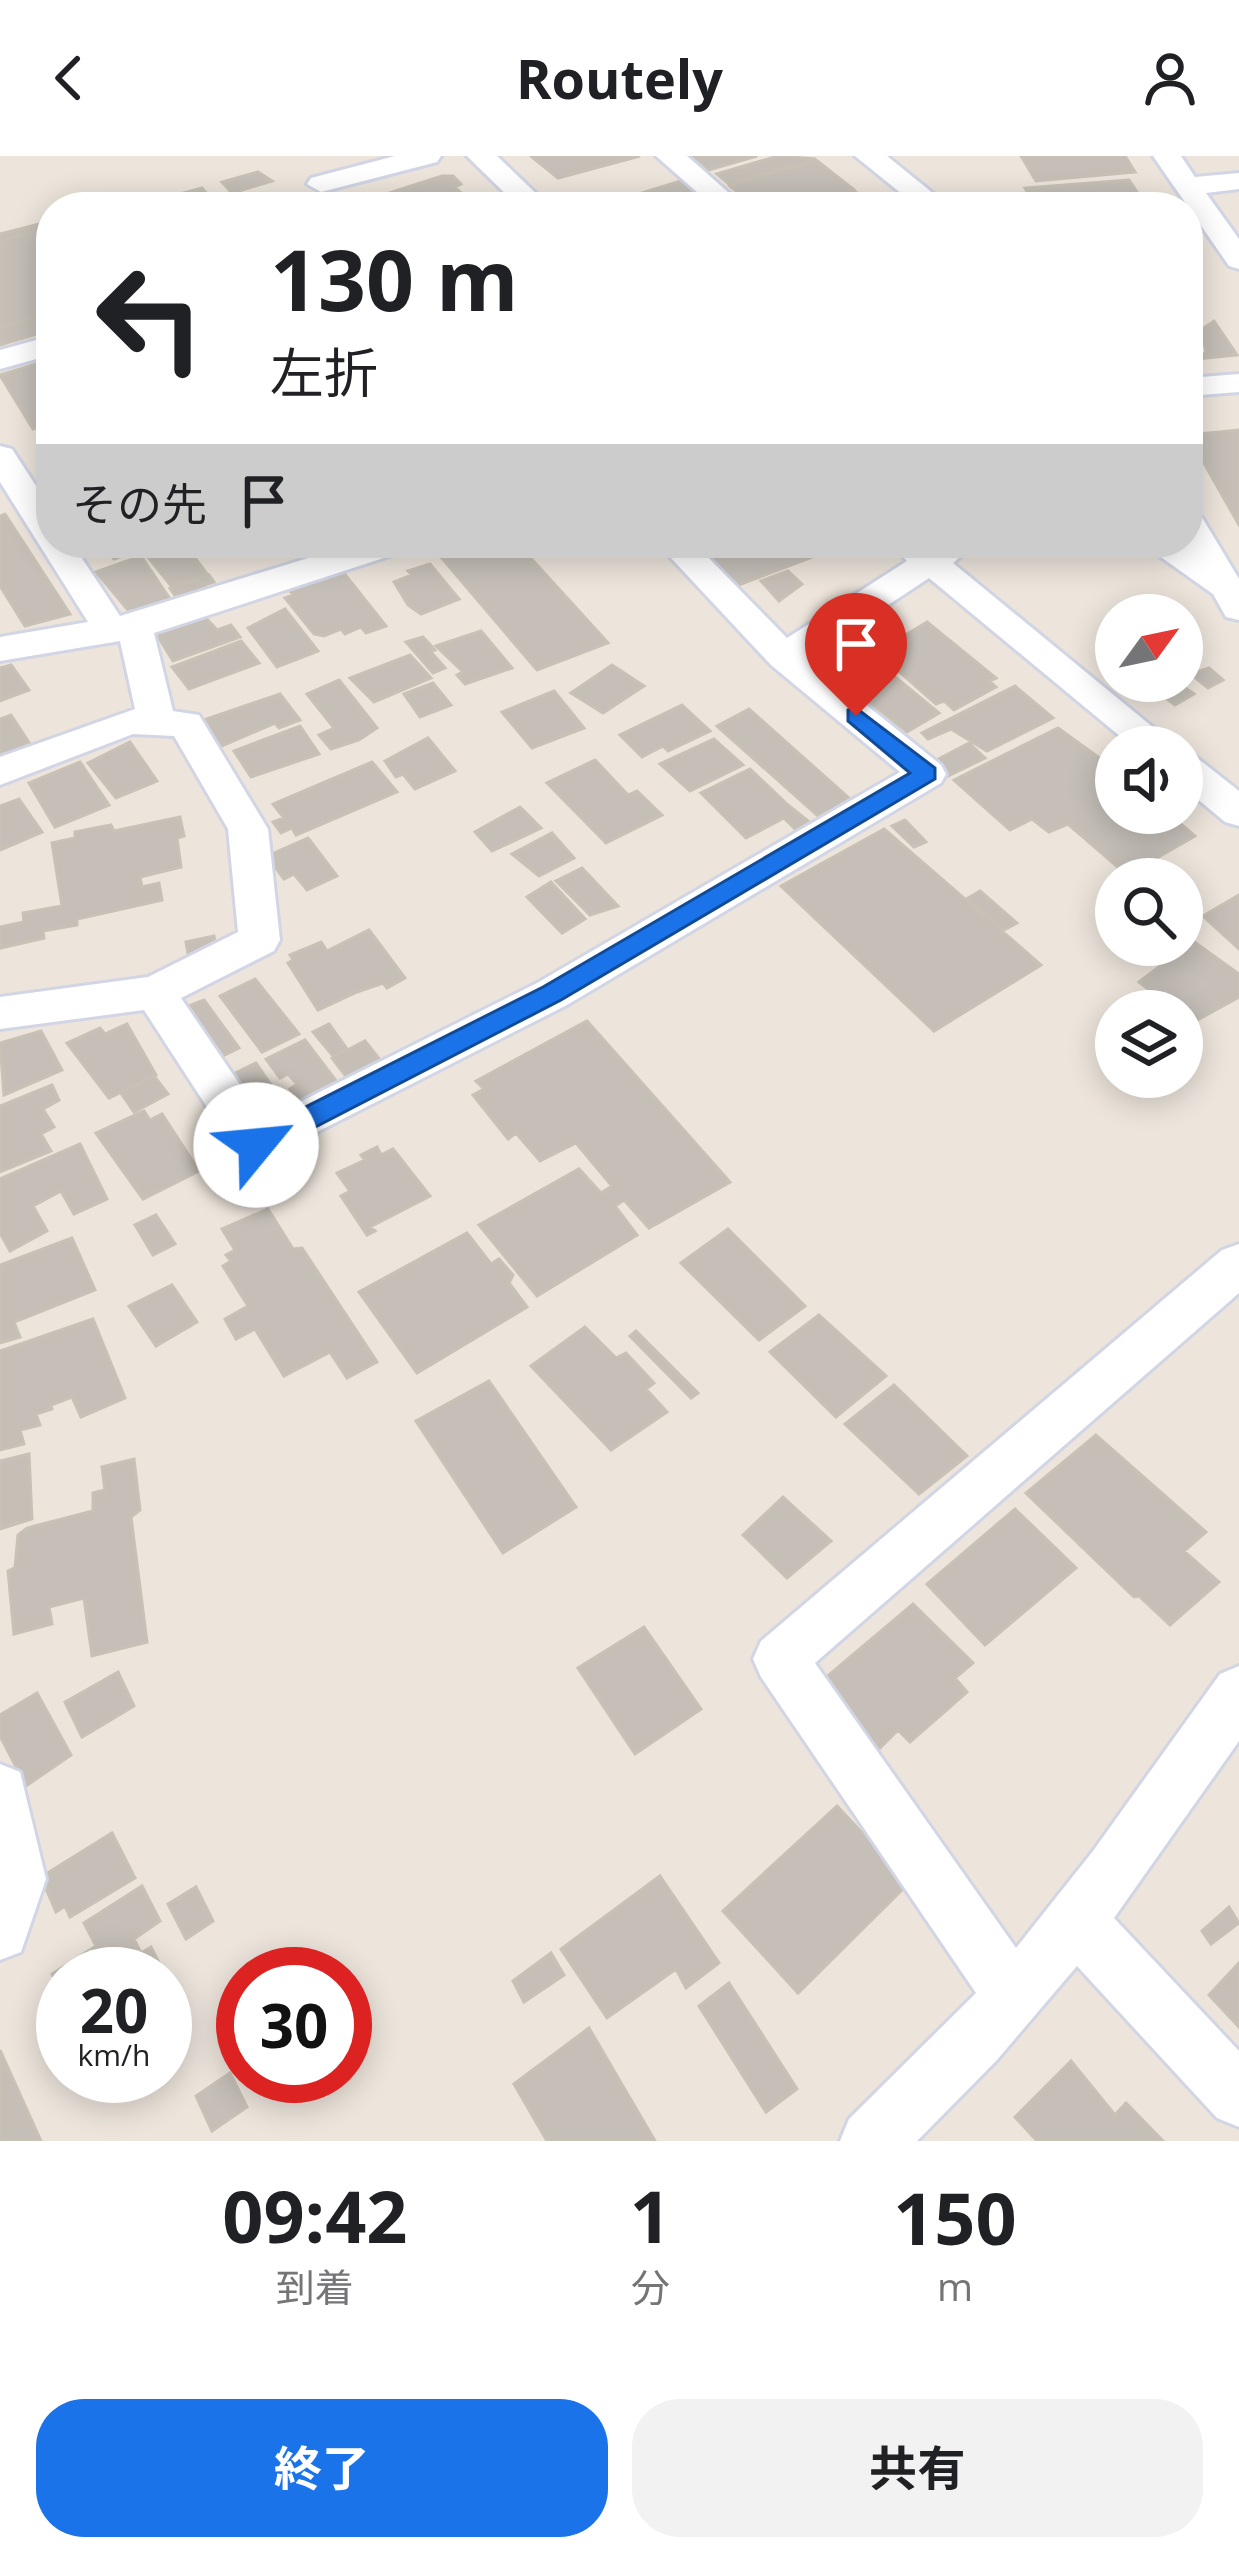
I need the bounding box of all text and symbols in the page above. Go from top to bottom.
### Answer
text: Routely [516,41,723,115]
icon: back [36,45,102,111]
icon: person [1137,45,1203,111]
text: 130 m [270,221,518,336]
icon: left [72,240,228,396]
text: 左折 [270,335,378,409]
icon: arrive [231,468,297,534]
text: その先 [72,473,207,534]
pin [805,593,907,716]
north arrow [1095,594,1203,702]
map controls [1095,594,1203,1098]
icon: arrive [823,611,889,677]
button: sound [1095,726,1203,834]
button: search [1095,858,1203,966]
button: layers [1095,990,1203,1098]
position arrow [193,1082,319,1208]
speed limit sign: 30 [216,1947,372,2103]
text: 20 [80,1969,148,2051]
text: km/h [78,2034,150,2075]
text: 09:42 [222,2166,407,2264]
text: 1 [630,2166,671,2264]
text: 150 [893,2168,1017,2266]
text: m [937,2259,973,2312]
text: 到着 [276,2260,354,2313]
text: 分 [631,2260,670,2313]
button: 終了 [36,2399,608,2537]
button: 共有 [632,2399,1203,2537]

